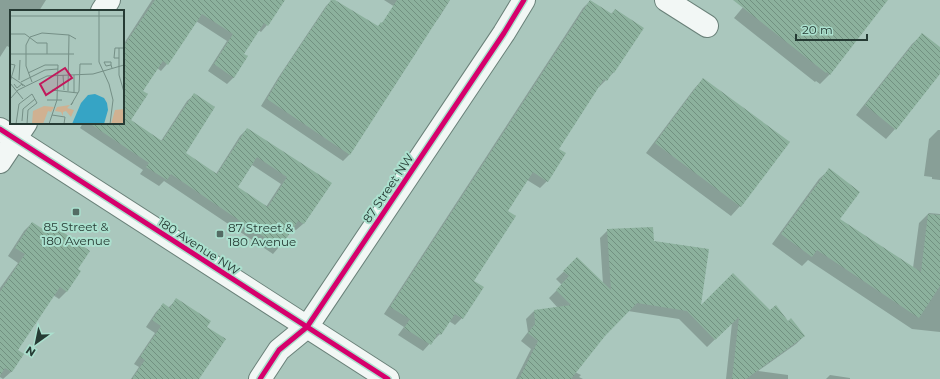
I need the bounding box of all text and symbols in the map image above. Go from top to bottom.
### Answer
inset map [10,10,124,124]
scale bar [796,16,867,42]
text: 20 m [802,22,833,37]
street label: 87 Street NW [359,151,417,225]
marker: 85 Street & 180 Avenue [71,207,81,217]
street label: 180 Avenue NW [155,214,243,278]
place label: 85 Street & 180 Avenue [42,219,110,248]
place label: 87 Street & 180 Avenue [228,220,296,249]
marker: 87 Street & 180 Avenue [215,229,225,239]
north arrow [16,323,56,363]
text: N [23,343,38,360]

